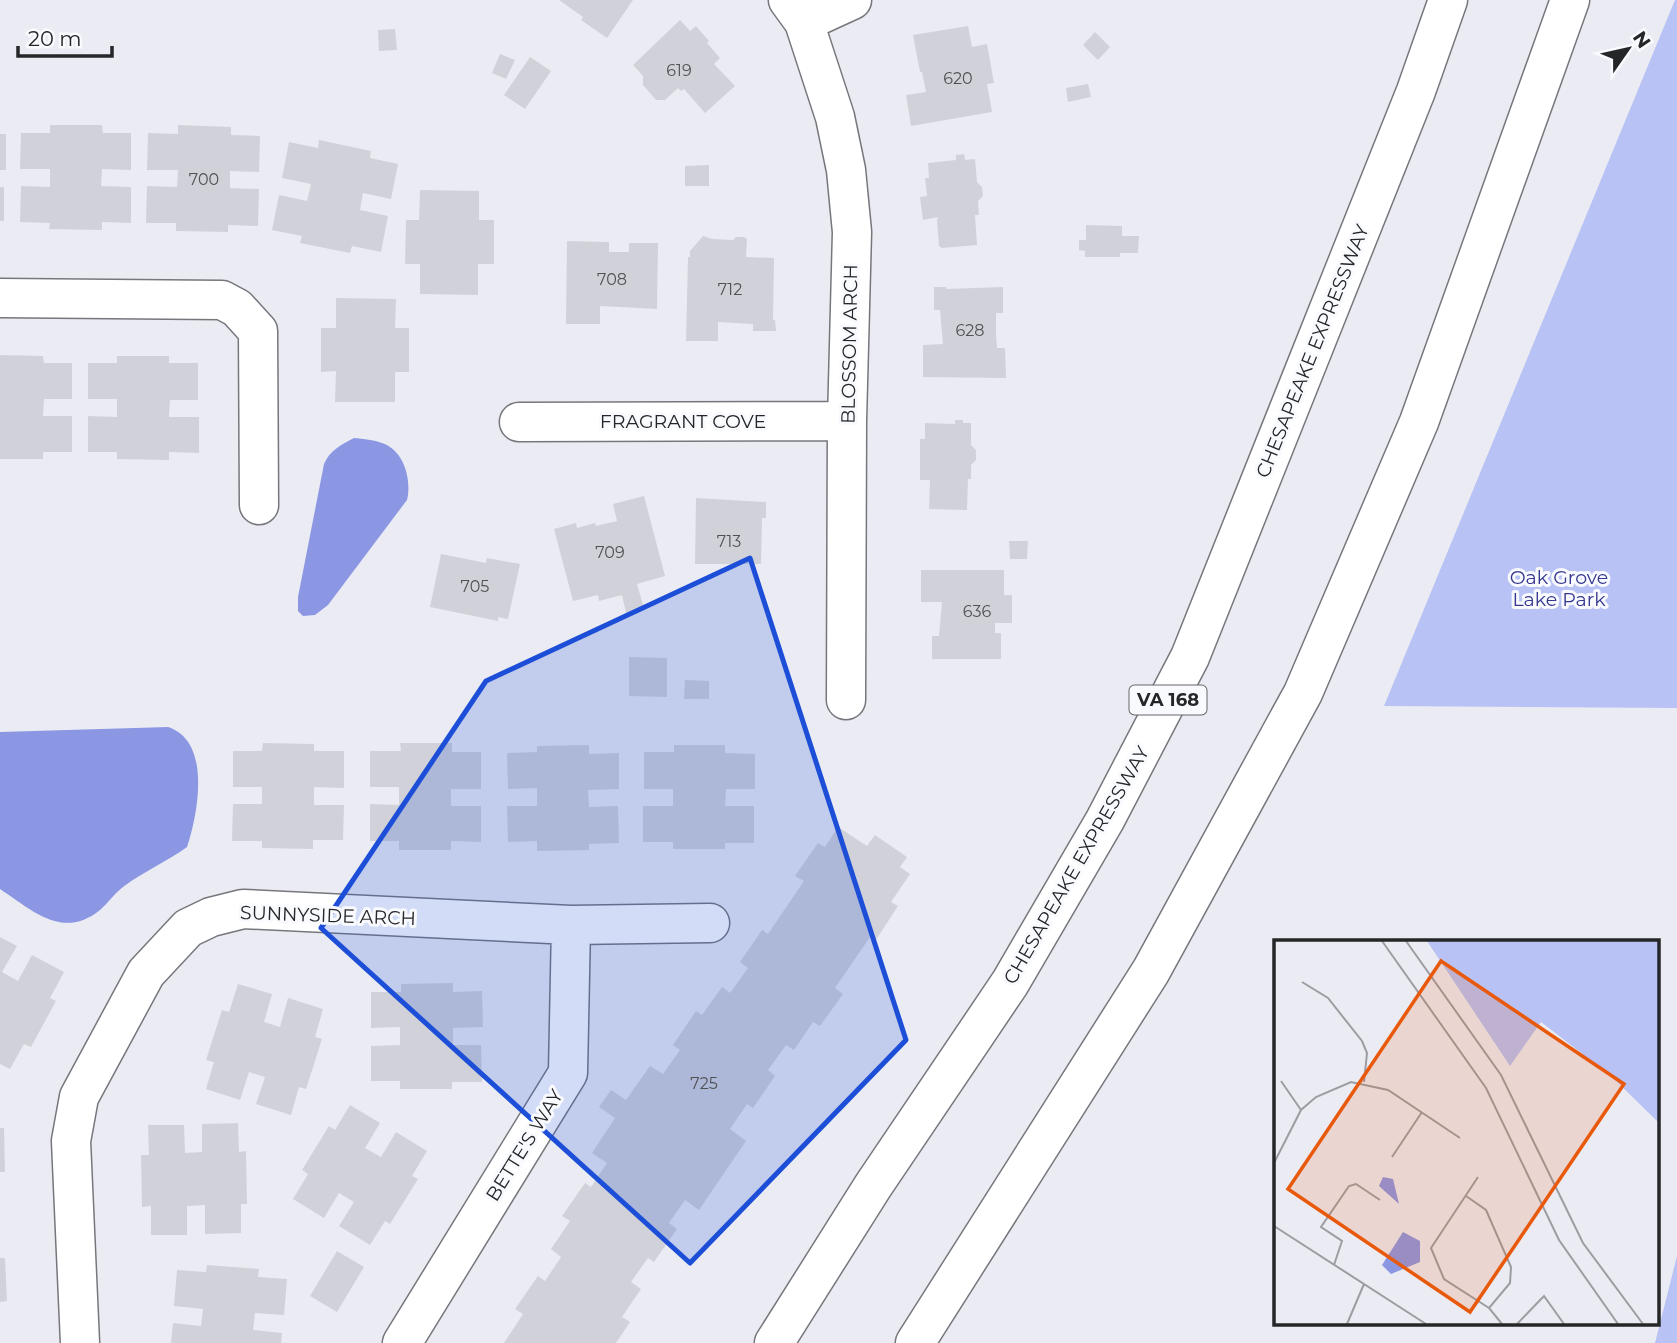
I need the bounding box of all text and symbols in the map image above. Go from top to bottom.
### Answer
scale bar [18,14,112,58]
north arrow [1593,14,1663,84]
text: 20 m [28,26,82,51]
text: N [1628,27,1656,53]
house number: 619 [666,61,692,80]
house number: 620 [943,69,973,88]
house number: 700 [189,170,219,189]
street label: CHESAPEAKE EXPRESSWAY [1251,220,1374,481]
street label: BLOSSOM ARCH [837,264,862,424]
house number: 708 [597,270,627,289]
house number: 712 [718,280,742,299]
house number: 628 [955,321,985,340]
street label: FRAGRANT COVE [600,410,766,433]
house number: 713 [717,532,741,551]
house number: 709 [595,543,625,562]
park label: Oak Grove Lake Park [1510,566,1608,611]
house number: 705 [461,577,489,596]
house number: 636 [963,602,992,621]
road number: VA 168 [1130,686,1206,714]
street label: CHESAPEAKE EXPRESSWAY [999,741,1155,988]
street label: SUNNYSIDE ARCH [240,901,416,930]
inset map [1274,940,1660,1326]
house number: 725 [690,1074,718,1093]
street label: BETTE'S WAY [481,1084,568,1205]

